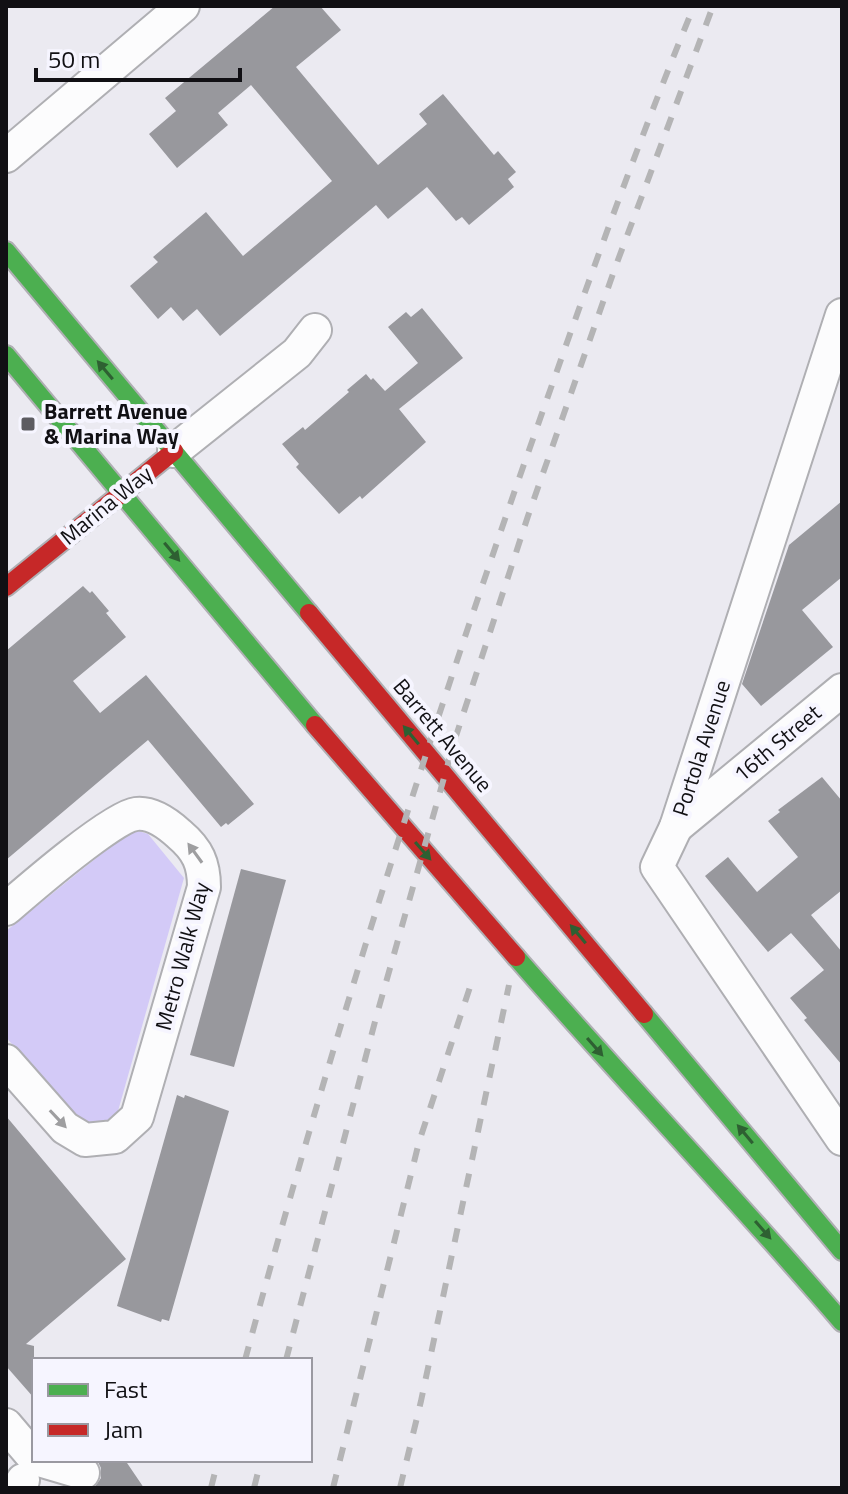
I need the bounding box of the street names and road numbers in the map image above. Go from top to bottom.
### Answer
street label: Marina Way [52,457,160,553]
street label: Barrett Avenue [385,671,501,799]
street label: Portola Avenue [663,676,739,820]
street label: 16th Street [726,696,829,790]
street label: Metro Walk Way [146,878,218,1034]

